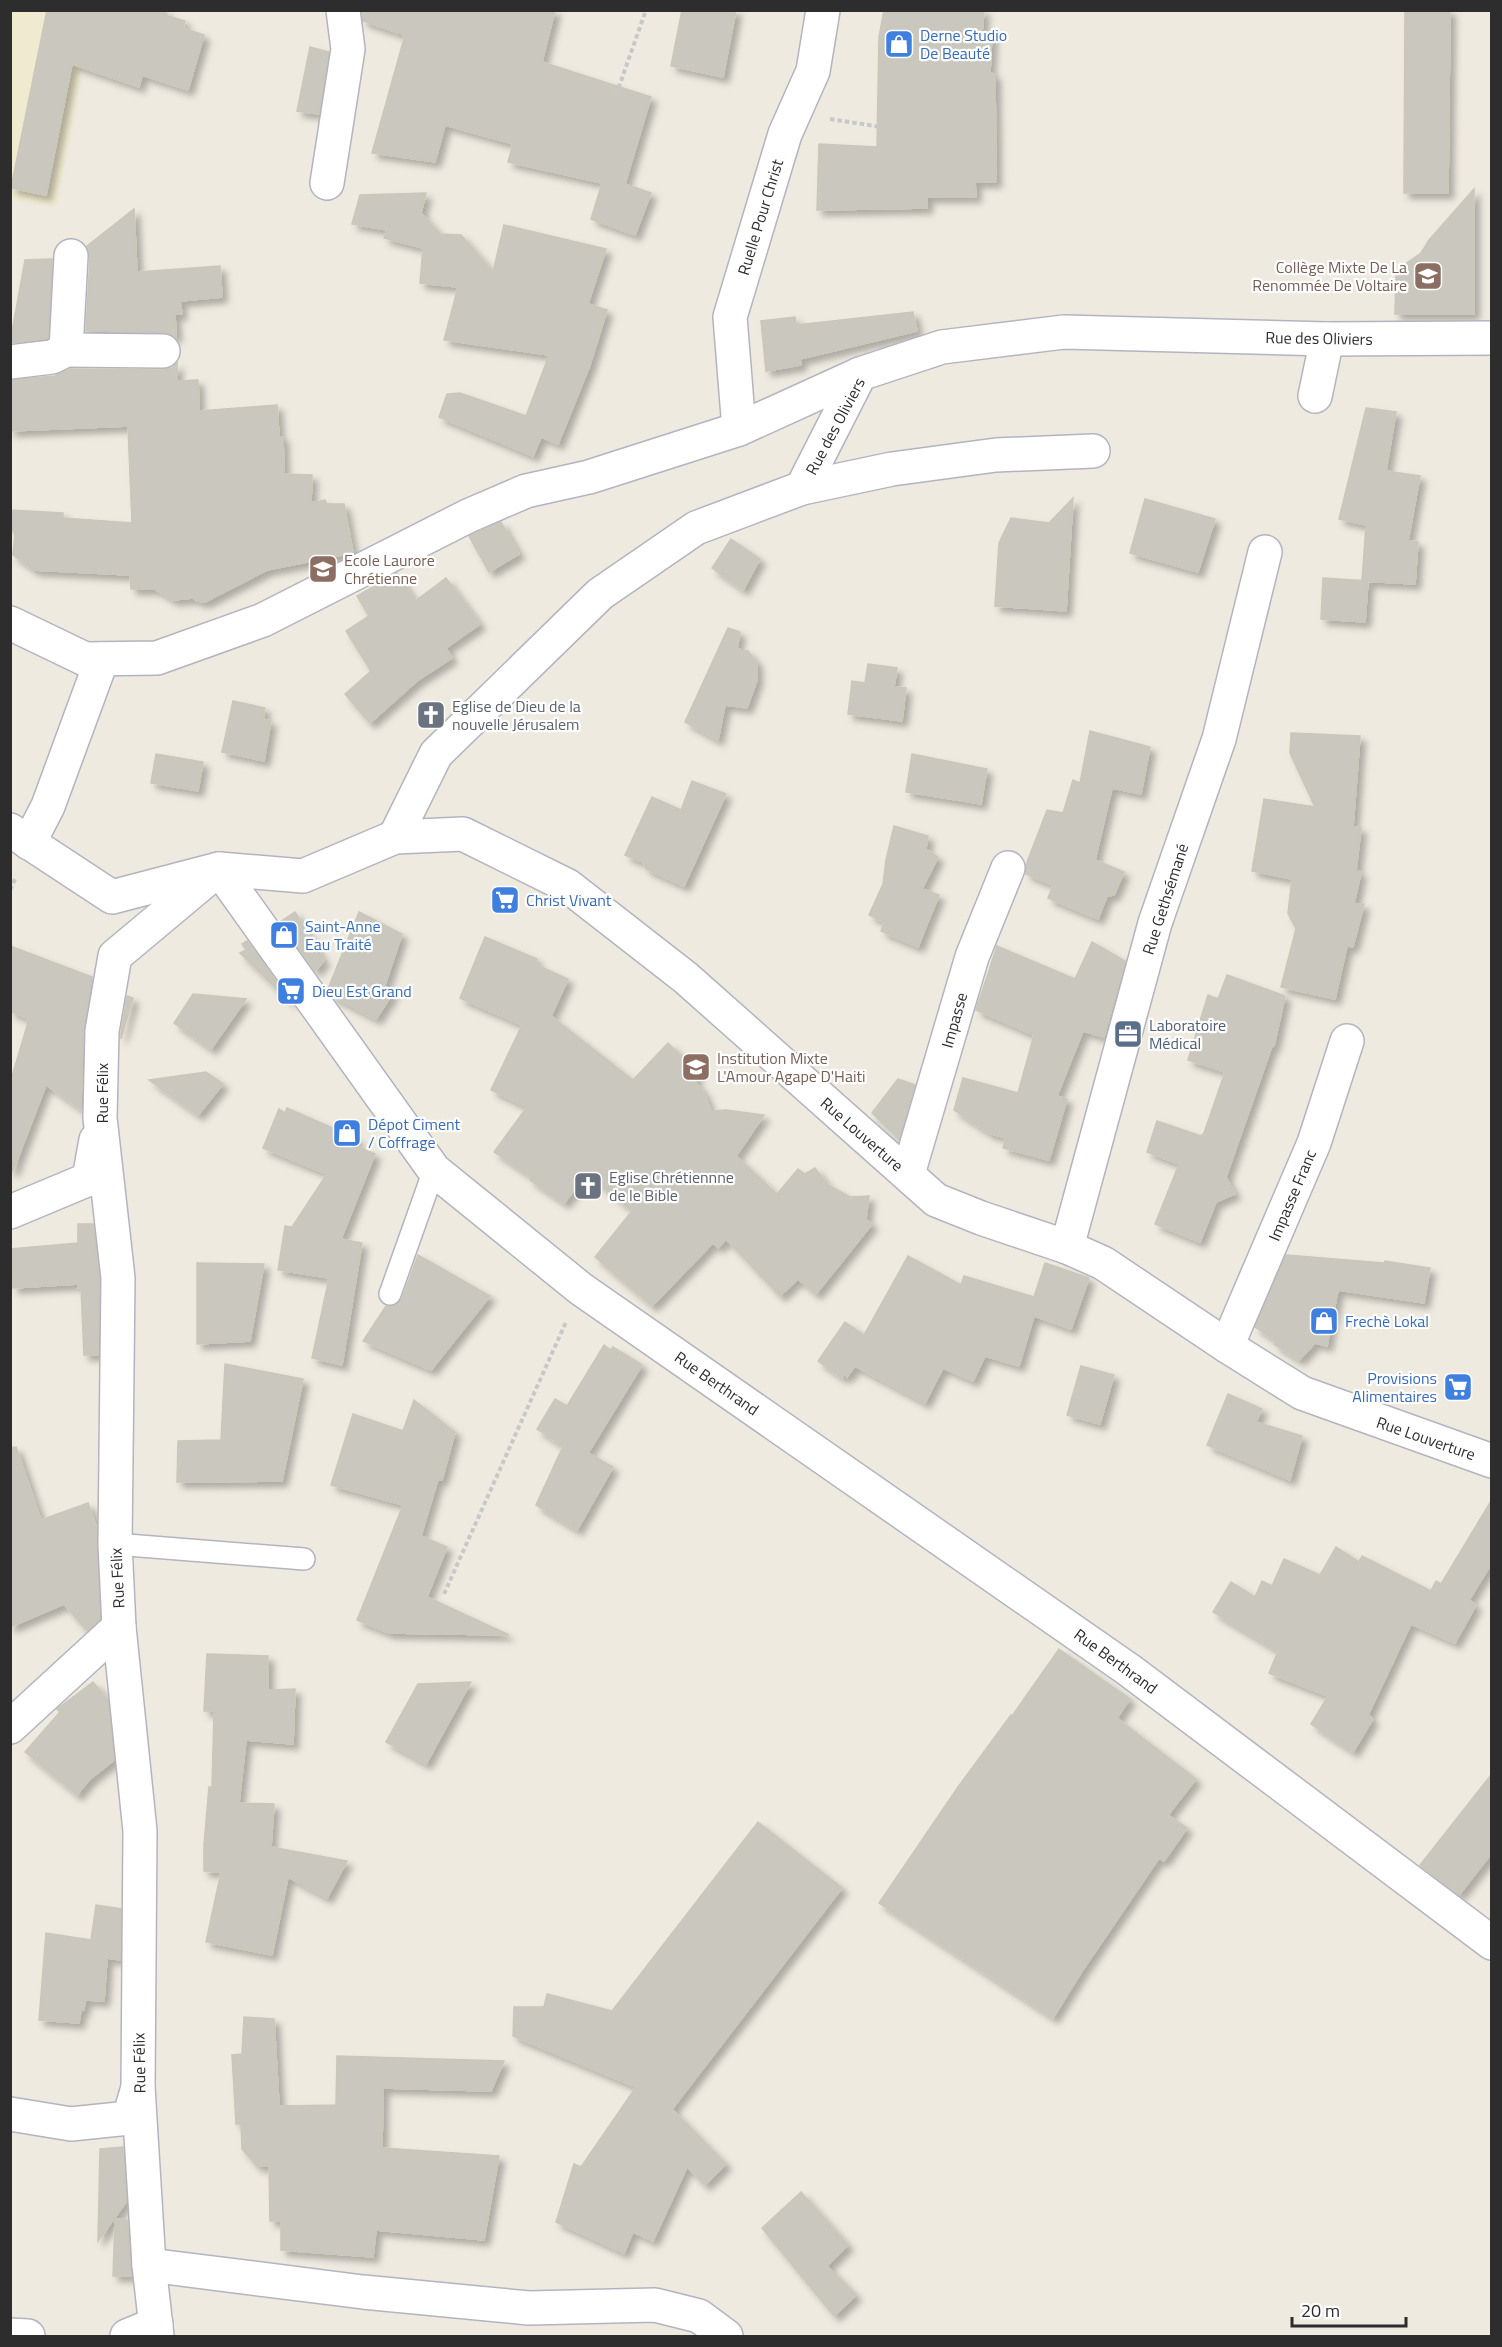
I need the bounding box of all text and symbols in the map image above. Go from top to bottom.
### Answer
place label: Derne Studio De Beauté [920,23,1007,65]
shop icon: Derne Studio De Beauté [883,28,915,60]
street label: Ruelle Pour Christ [731,156,789,278]
place label: Collège Mixte De La Renommée De Voltaire [1252,255,1407,297]
school or university icon: Collège Mixte De La Renommée De Voltaire [1412,260,1444,292]
street label: Rue des Oliviers [1265,325,1373,351]
street label: Rue des Oliviers [799,373,871,479]
place label: Ecole Laurore Chrétienne [344,548,435,590]
school or university icon: Ecole Laurore Chrétienne [307,553,339,585]
place label: Eglise de Dieu de la nouvelle Jérusalem [452,694,581,736]
church icon: Eglise de Dieu de la nouvelle Jérusalem [415,699,447,731]
street label: Rue Gethsémané [1136,840,1194,958]
supermarket icon: Christ Vivant [489,884,521,916]
place label: Christ Vivant [526,888,612,912]
place label: Saint-Anne Eau Traité [305,914,381,956]
shop icon: Saint-Anne Eau Traité [268,919,300,951]
supermarket icon: Dieu Est Grand [275,975,307,1007]
place label: Dieu Est Grand [312,979,412,1003]
street label: Impasse [935,989,973,1051]
place label: Laboratoire Médical [1149,1013,1226,1055]
office icon: Laboratoire Médical [1112,1018,1144,1050]
place label: Institution Mixte L'Amour Agape D'Haiti [717,1046,866,1088]
school or university icon: Institution Mixte L'Amour Agape D'Haiti [680,1051,712,1083]
street label: Rue Félix [90,1063,114,1123]
street label: Rue Louverture [815,1091,909,1177]
place label: Dépot Ciment / Coffrage [368,1112,461,1154]
shop icon: Dépot Ciment / Coffrage [331,1117,363,1149]
street label: Impasse Franc [1262,1145,1322,1245]
place label: Eglise Chrétiennne de le Bible [609,1165,734,1207]
church icon: Eglise Chrétiennne de le Bible [572,1170,604,1202]
shop icon: Frechè Lokal [1308,1305,1340,1337]
place label: Frechè Lokal [1345,1309,1429,1333]
street label: Rue Berthrand [670,1345,764,1421]
place label: Provisions Alimentaires [1352,1366,1437,1408]
supermarket icon: Provisions Alimentaires [1442,1371,1474,1403]
street label: Rue Louverture [1373,1410,1479,1466]
street label: Rue Félix [103,1547,131,1609]
street label: Rue Berthrand [1069,1622,1163,1700]
street label: Rue Félix [126,2033,152,2093]
scale bar [1292,2290,1406,2328]
text: 20 m [1301,2297,1340,2324]

